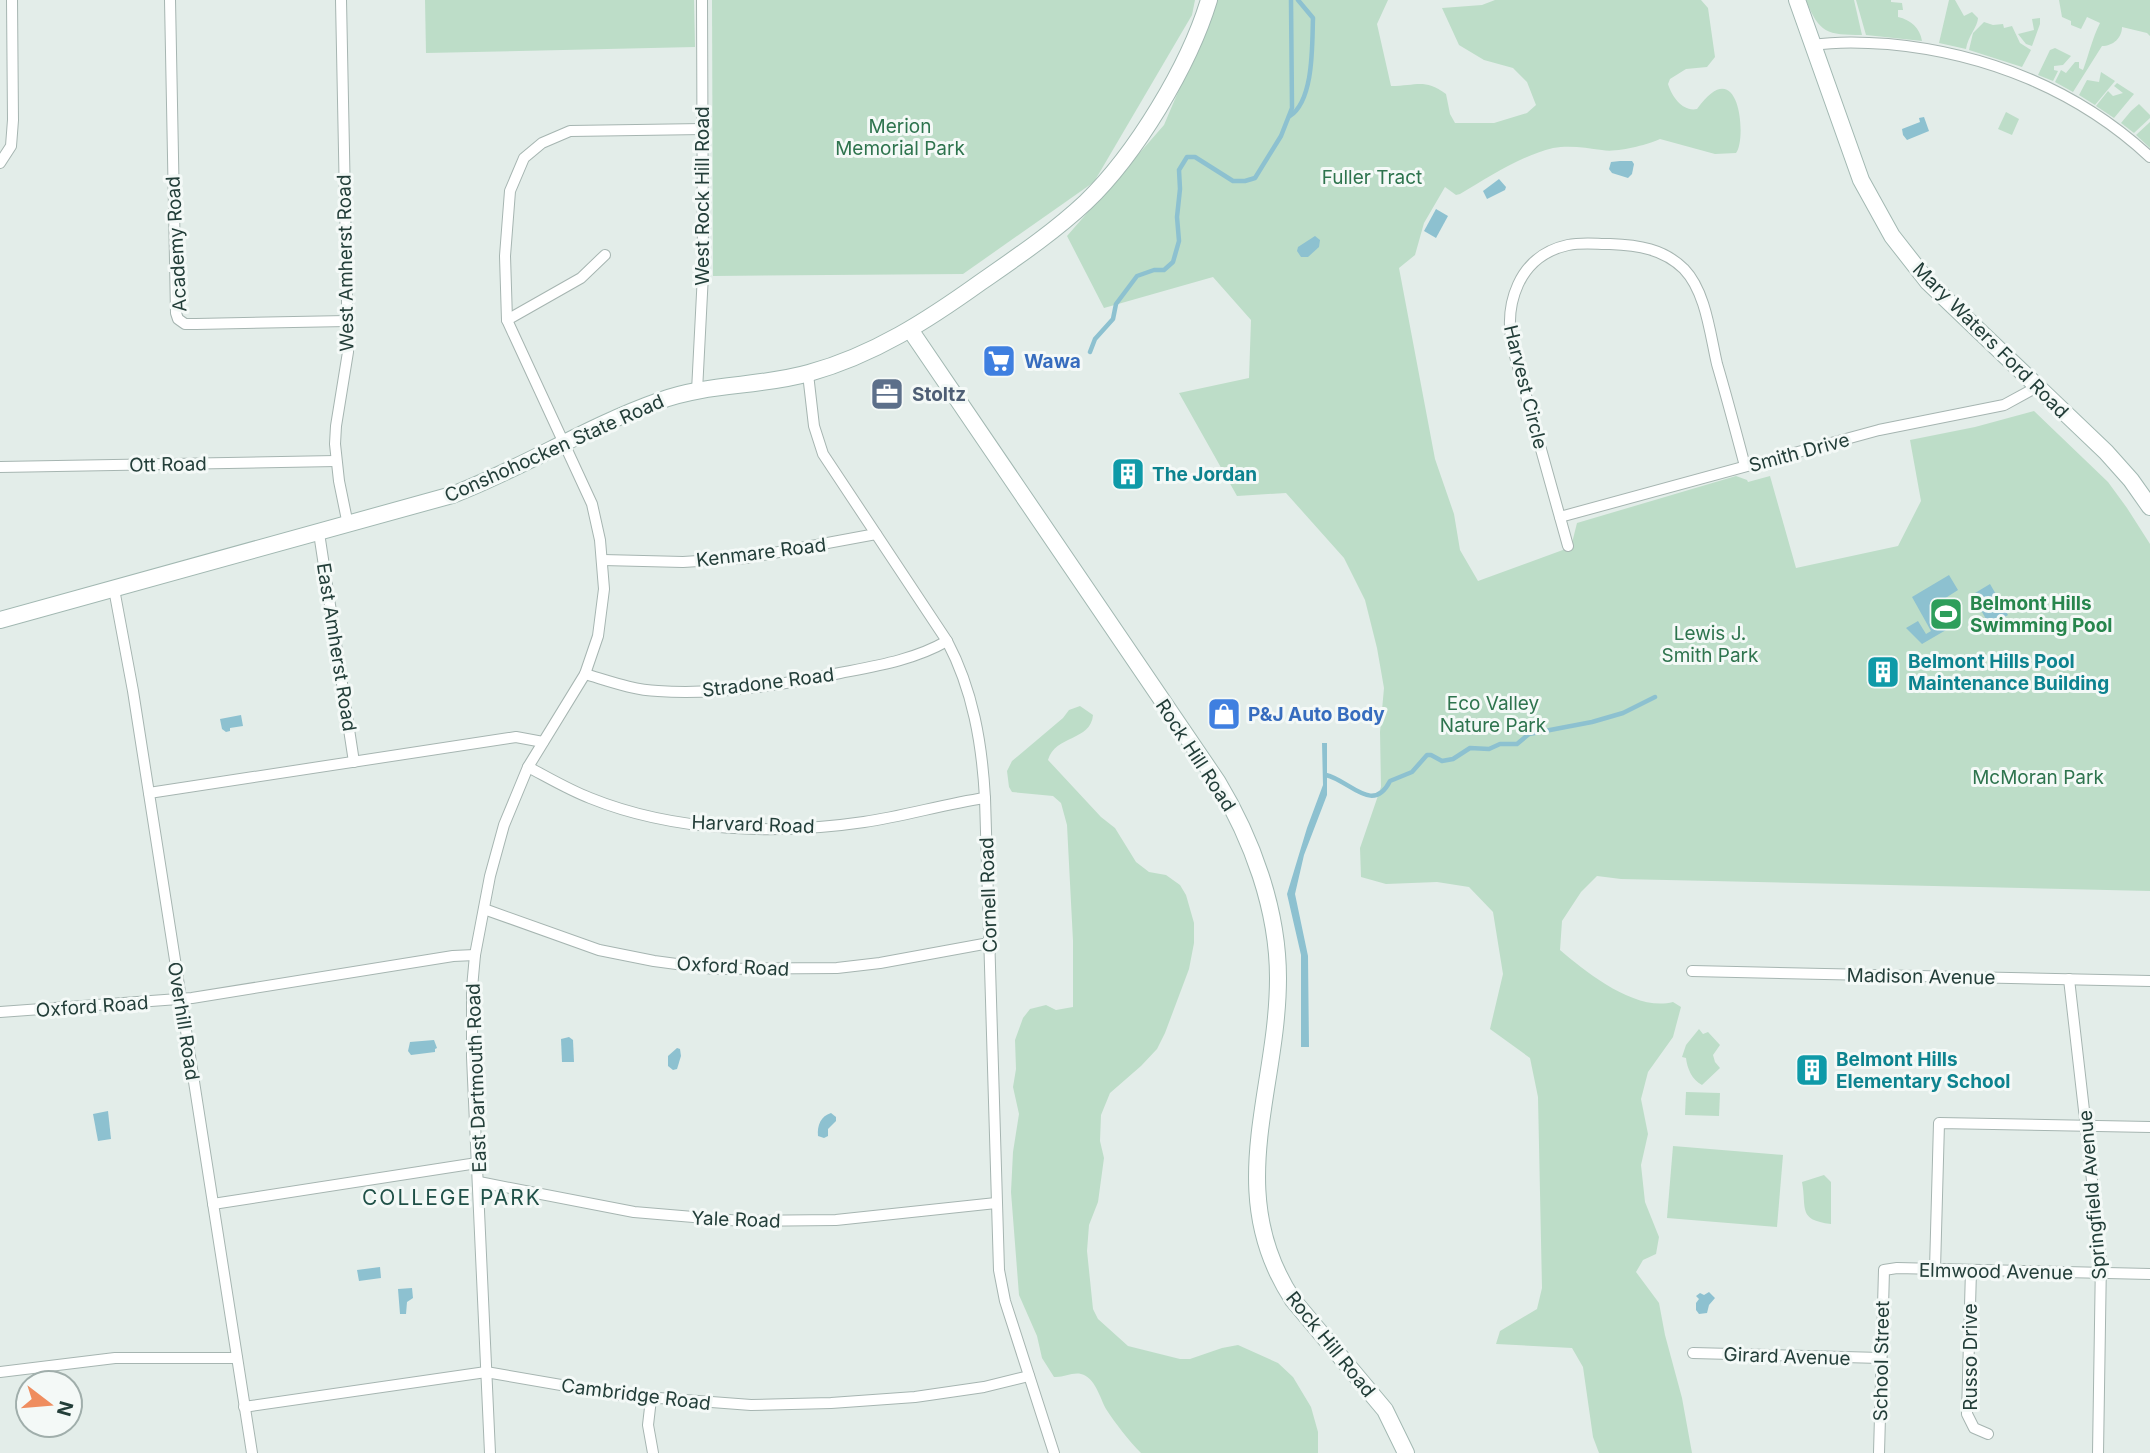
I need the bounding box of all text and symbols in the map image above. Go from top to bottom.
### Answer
street label: West Rock Hill Road [691,106,714,286]
park label: Merion Memorial Park [835,115,965,160]
park label: Fuller Tract [1322,166,1422,189]
street label: West Amherst Road [332,174,359,352]
street label: Academy Road [161,176,192,312]
street label: Mary Waters Ford Road [1908,258,2073,423]
street label: Harvest Circle [1499,323,1552,452]
supermarket icon: Wawa [980,342,1018,380]
place label: Wawa [1024,350,1081,373]
office icon: Stoltz [868,375,906,413]
place label: Stoltz [912,383,966,406]
street label: Conshohocken State Road [441,390,667,507]
street label: Smith Drive [1746,428,1852,477]
street label: Ott Road [129,452,207,477]
building icon: The Jordan [1109,455,1147,493]
place label: The Jordan [1152,463,1257,486]
street label: Kenmare Road [695,533,827,572]
street label: East Amherst Road [312,561,361,733]
place label: Belmont Hills Swimming Pool [1970,592,2113,637]
sports icon: Belmont Hills Swimming Pool [1927,595,1965,633]
park label: Lewis J. Smith Park [1662,622,1759,667]
place label: Belmont Hills Pool Maintenance Building [1908,650,2109,695]
building icon: Belmont Hills Pool Maintenance Building [1864,653,1902,691]
street label: Stradone Road [701,663,835,702]
park label: Eco Valley Nature Park [1440,692,1547,737]
street label: Rock Hill Road [1151,695,1240,816]
shop icon: P&J Auto Body [1205,695,1243,733]
place label: P&J Auto Body [1248,703,1385,726]
park label: McMoran Park [1972,766,2104,789]
street label: Harvard Road [691,811,815,838]
street label: Cornell Road [975,837,1002,953]
street label: Oxford Road [676,952,790,981]
street label: Overhill Road [163,960,204,1082]
street label: Madison Avenue [1846,964,1996,989]
street label: East Dartmouth Road [462,983,491,1173]
street label: Oxford Road [35,991,149,1022]
place label: Belmont Hills Elementary School [1836,1048,2010,1093]
building icon: Belmont Hills Elementary School [1793,1051,1831,1089]
street label: Springfield Avenue [2074,1109,2111,1281]
district label: COLLEGE PARK [362,1185,542,1210]
street label: Yale Road [691,1206,781,1233]
street label: Elmwood Avenue [1919,1259,2073,1284]
street label: Rock Hill Road [1281,1287,1380,1402]
street label: School Street [1869,1301,1894,1422]
street label: Russo Drive [1959,1303,1982,1411]
street label: Girard Avenue [1723,1343,1851,1370]
north arrow [14,1369,84,1439]
street label: Cambridge Road [560,1374,712,1415]
text: N [52,1398,78,1419]

